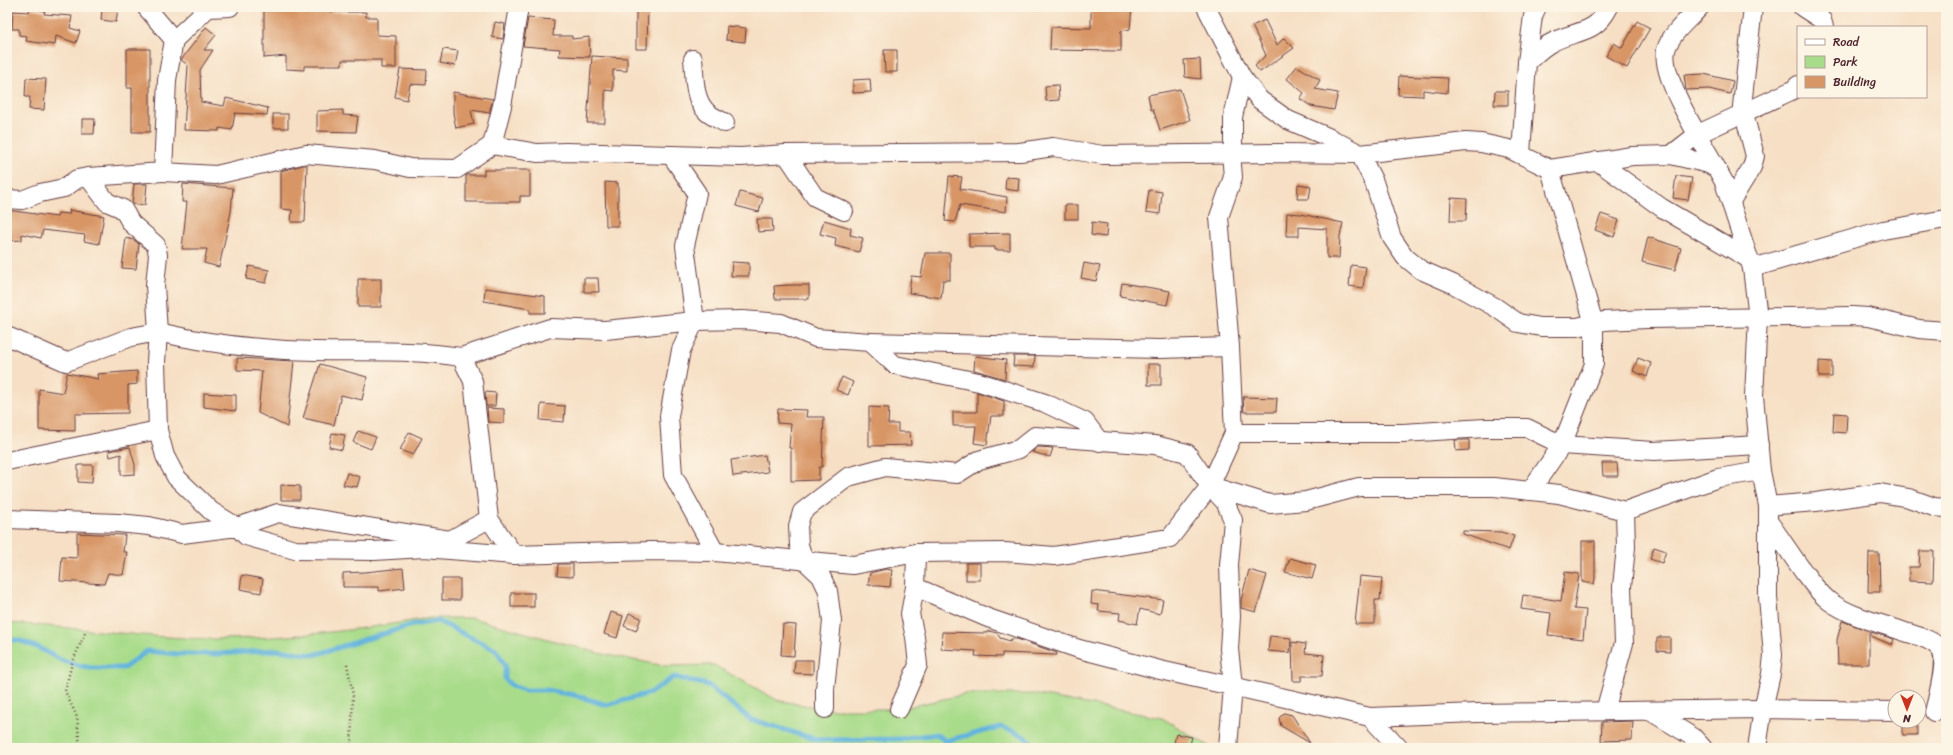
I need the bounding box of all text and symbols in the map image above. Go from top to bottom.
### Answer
legend [1797,26,1927,98]
text: Road [1833,31,1860,53]
text: Park [1833,51,1858,73]
text: Building [1833,71,1876,93]
north arrow [1887,689,1927,729]
text: N [1903,709,1912,728]

